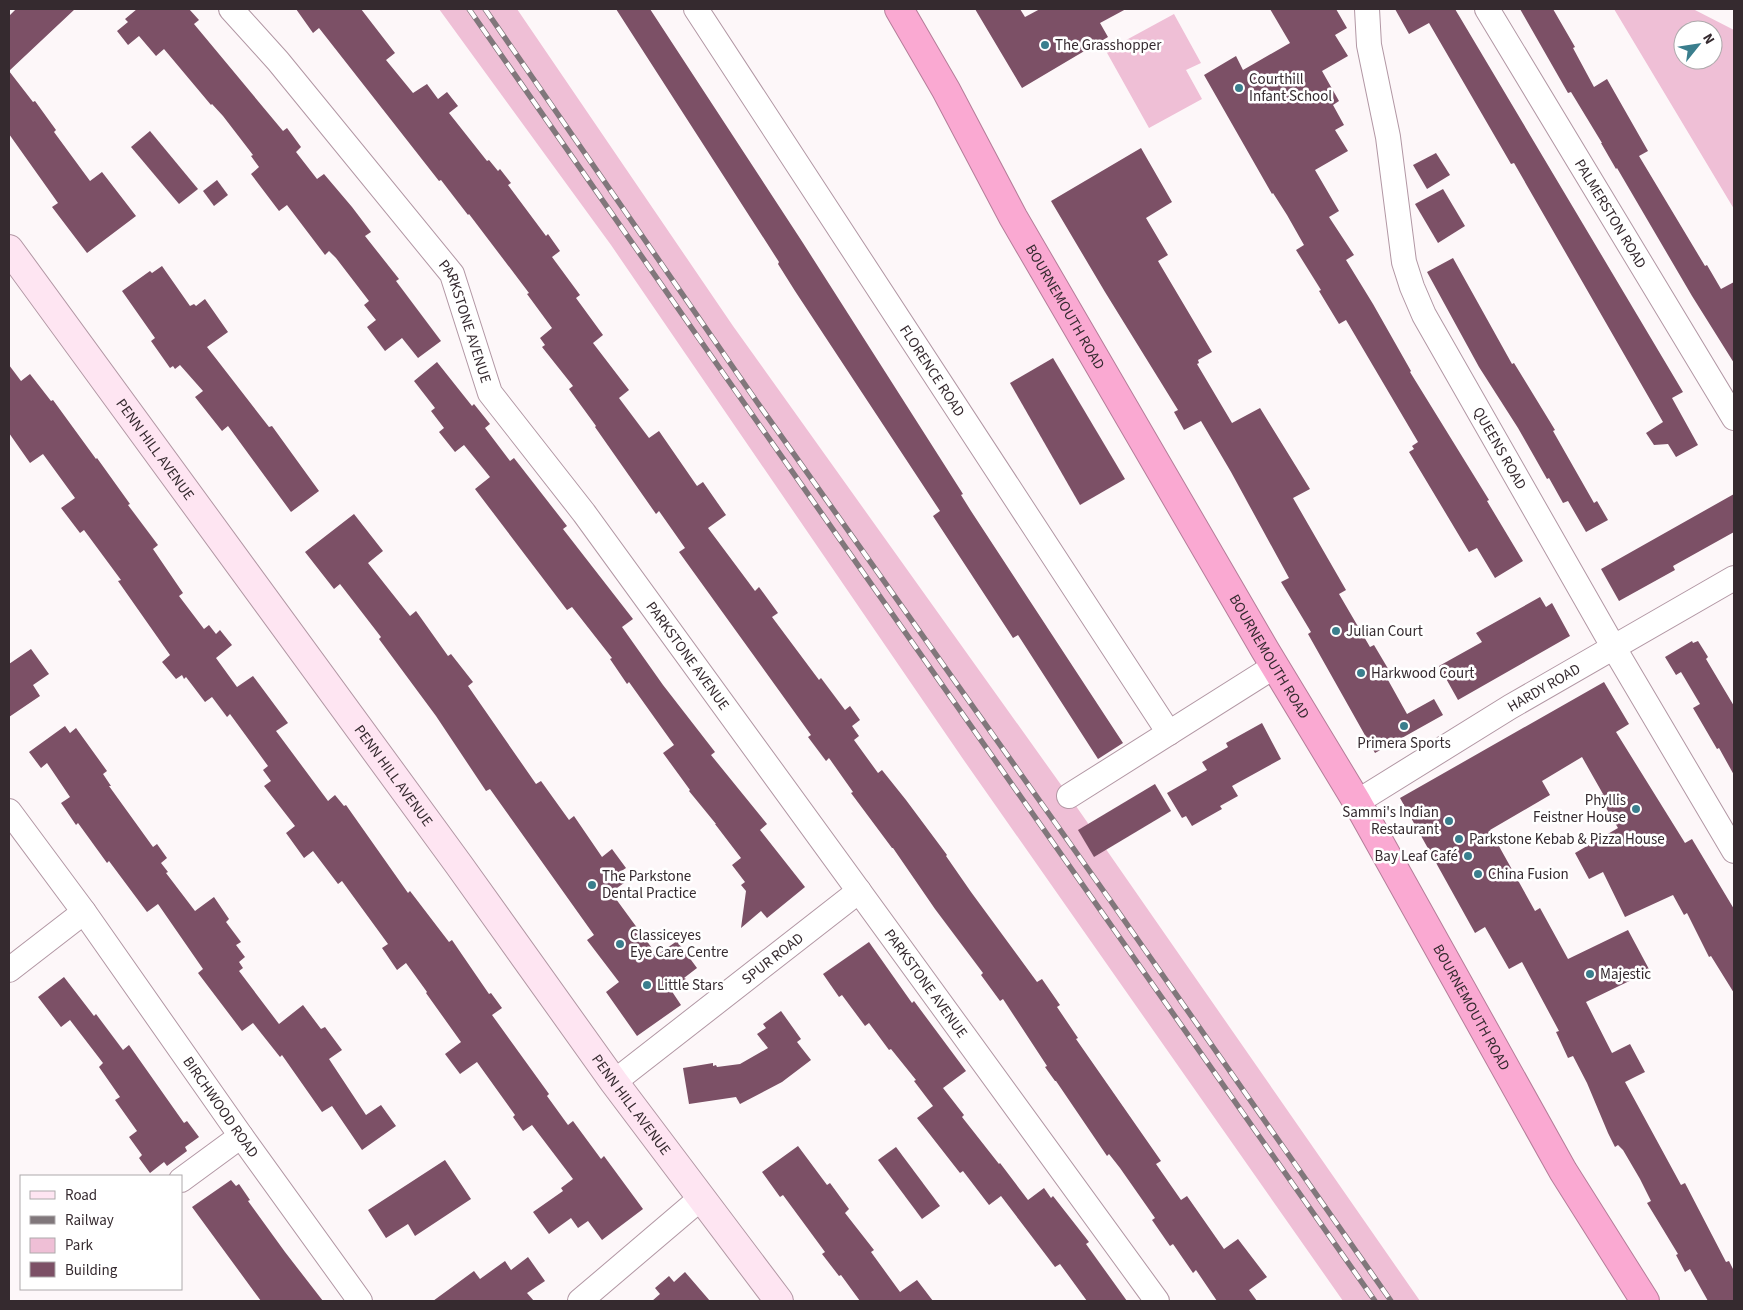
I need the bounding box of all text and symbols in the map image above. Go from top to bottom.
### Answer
north arrow [1673,20,1723,70]
text: N [1697,30,1719,48]
place label: The Grasshopper [1055,35,1162,56]
marker: The Grasshopper [1039,39,1051,51]
place label: Courthill Infant School [1249,69,1332,107]
marker: Courthill Infant School [1233,82,1245,94]
street label: PALMERSTON ROAD [1569,155,1652,272]
street label: BOURNEMOUTH ROAD [1020,240,1110,373]
street label: PARKSTONE AVENUE [434,255,497,386]
street label: FLORENCE ROAD [895,321,970,421]
street label: PENN HILL AVENUE [111,394,200,504]
street label: QUEENS ROAD [1468,403,1532,493]
street label: BOURNEMOUTH ROAD [1224,590,1315,723]
street label: PARKSTONE AVENUE [641,597,735,715]
place label: Julian Court [1346,621,1423,642]
marker: Julian Court [1330,625,1342,637]
street label: HARDY ROAD [1503,658,1584,717]
place label: Harkwood Court [1371,663,1474,684]
marker: Harkwood Court [1355,667,1367,679]
street label: PENN HILL AVENUE [349,720,438,831]
marker: Primera Sports [1398,720,1410,732]
place label: Primera Sports [1357,733,1451,754]
place label: Phyllis Feistner House [1533,790,1626,828]
place label: Sammi's Indian Restaurant [1342,802,1439,840]
marker: Phyllis Feistner House [1630,803,1642,815]
marker: Sammi's Indian Restaurant [1443,815,1455,827]
place label: Parkstone Kebab & Pizza House [1469,829,1665,850]
marker: Parkstone Kebab & Pizza House [1453,833,1465,845]
place label: Bay Leaf Café [1375,846,1458,867]
marker: Bay Leaf Café [1462,850,1474,862]
place label: China Fusion [1488,864,1569,885]
place label: The Parkstone Dental Practice [602,866,696,904]
marker: China Fusion [1472,868,1484,880]
marker: The Parkstone Dental Practice [586,879,598,891]
place label: Classiceyes Eye Care Centre [630,925,729,963]
street label: PARKSTONE AVENUE [879,925,973,1042]
street label: SPUR ROAD [737,928,808,989]
marker: Classiceyes Eye Care Centre [614,938,626,950]
street label: BOURNEMOUTH ROAD [1428,940,1515,1074]
place label: Majestic [1600,964,1651,985]
marker: Majestic [1584,968,1596,980]
place label: Little Stars [657,975,724,996]
marker: Little Stars [641,979,653,991]
street label: PENN HILL AVENUE [587,1050,676,1159]
street label: BIRCHWOOD ROAD [178,1052,264,1162]
legend [20,1175,182,1290]
text: Road [65,1185,97,1206]
text: Railway [65,1210,114,1231]
text: Park [65,1235,94,1256]
text: Building [65,1260,118,1281]

